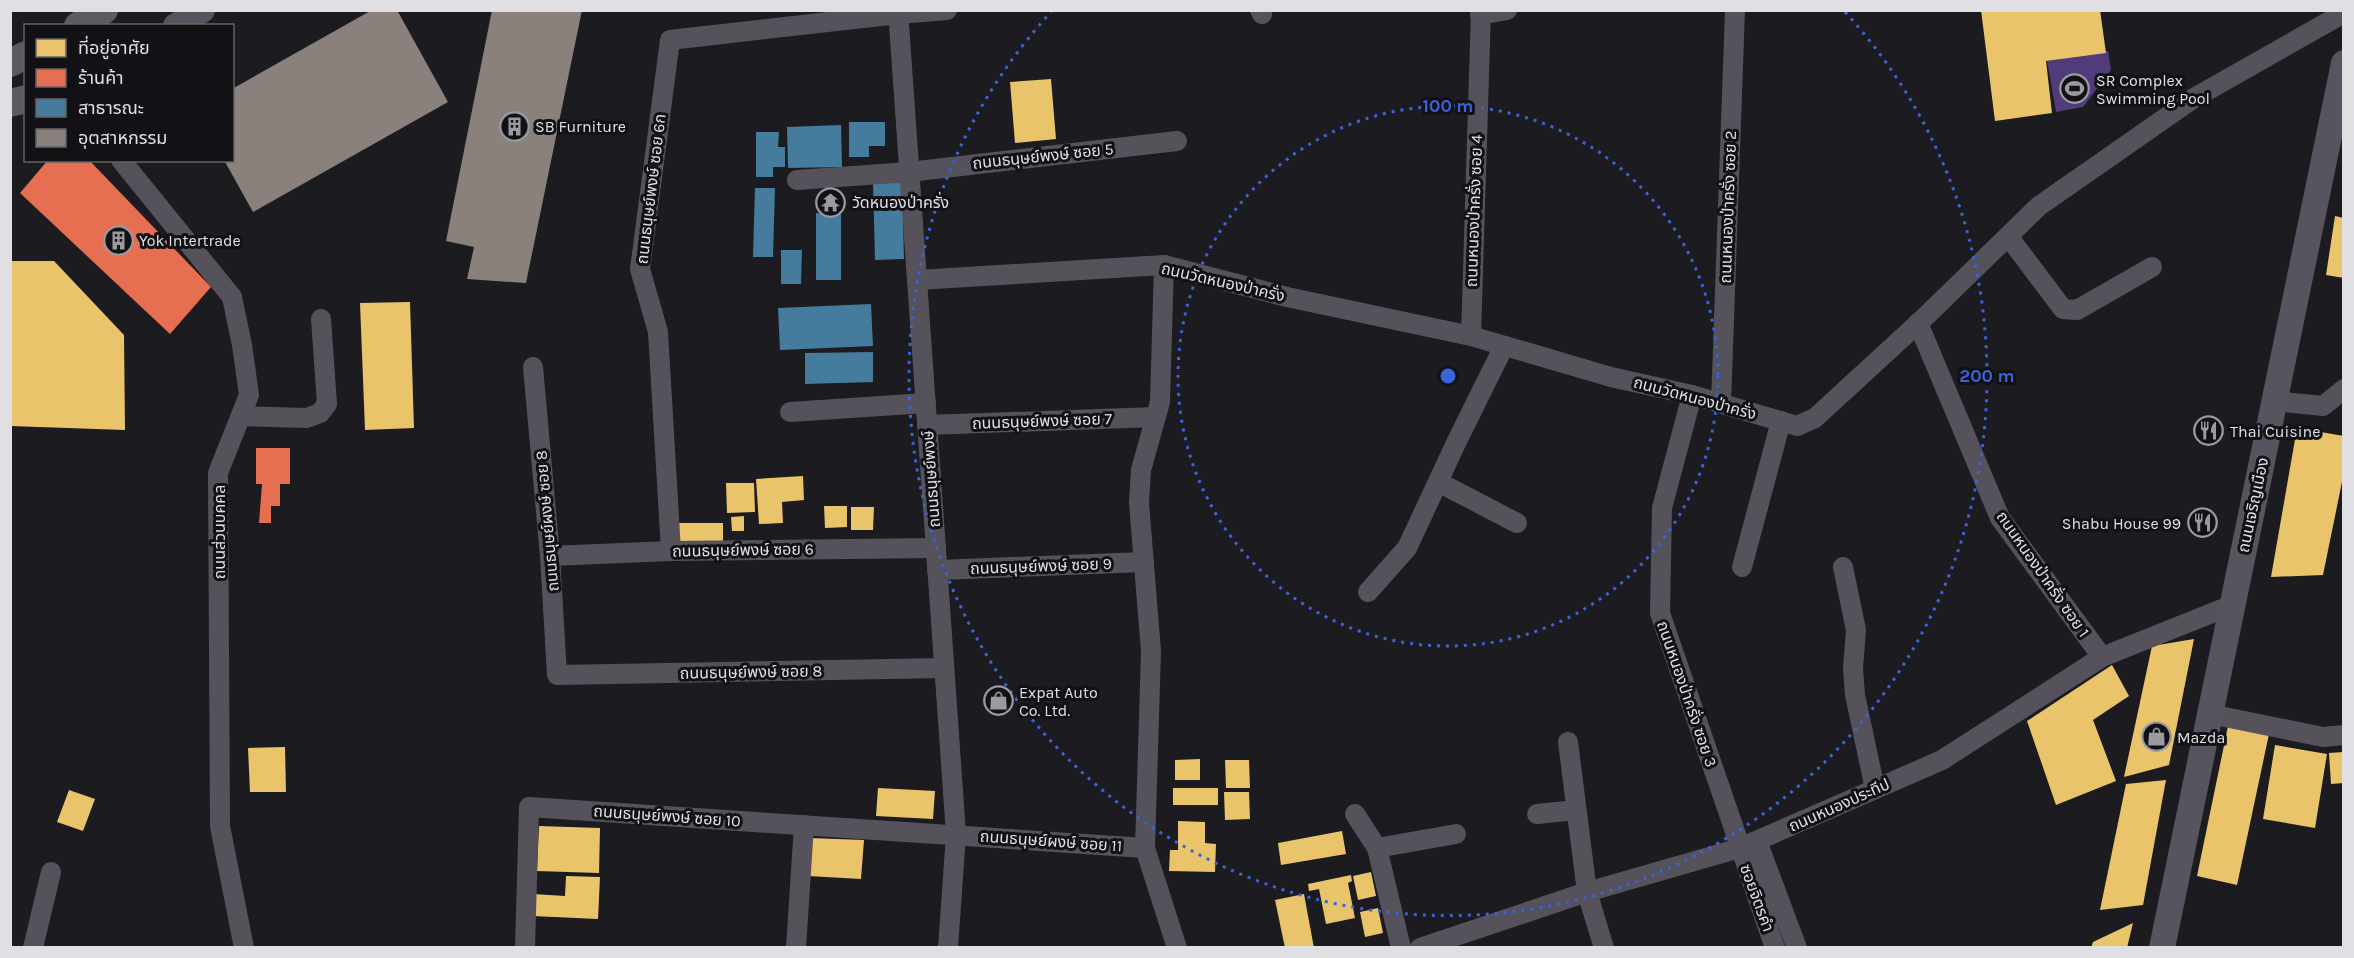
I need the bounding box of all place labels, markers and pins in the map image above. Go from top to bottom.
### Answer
place label: SR Complex Swimming Pool [2096,71,2210,108]
sports icon: SR Complex Swimming Pool [2059,73,2091,105]
building icon: SB Furniture [498,110,530,142]
place label: SB Furniture [535,117,626,136]
temple icon: วัดหนองป่าครั่ง [815,186,847,218]
place label: วัดหนองป่าครั่ง [852,191,949,212]
building icon: Yok Intertrade [102,224,134,256]
place label: Yok Intertrade [139,231,241,250]
centre of rings [1438,366,1458,386]
restaurant icon: Thai Cuisine [2193,415,2225,447]
place label: Thai Cuisine [2230,422,2320,441]
restaurant icon: Shabu House 99 [2186,507,2218,539]
place label: Shabu House 99 [2062,514,2181,533]
place label: Expat Auto Co. Ltd. [1019,683,1098,720]
shop icon: Expat Auto Co. Ltd. [982,685,1014,717]
shop icon: Mazda [2140,721,2172,753]
place label: Mazda [2177,728,2225,747]

